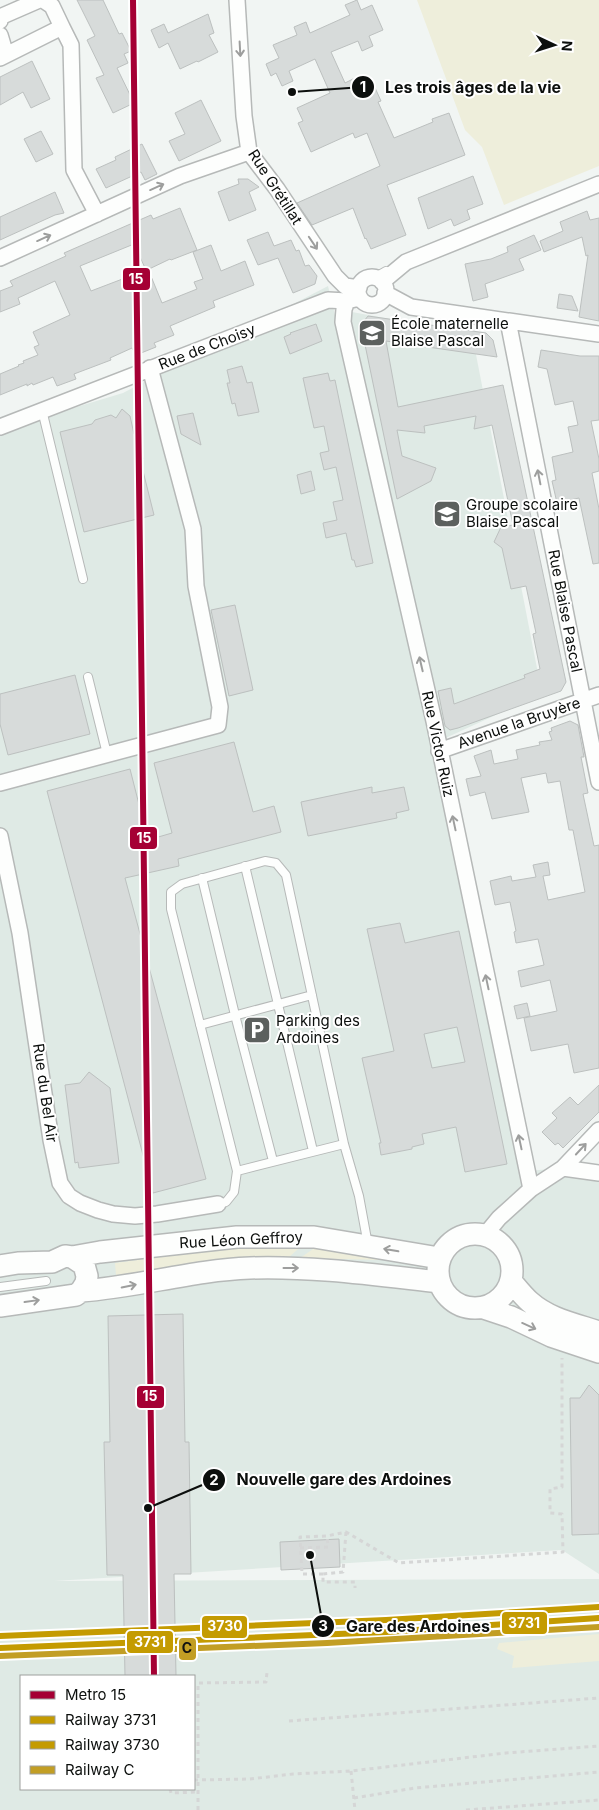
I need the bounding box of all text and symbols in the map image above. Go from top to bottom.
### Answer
north arrow [529,20,579,70]
one-way arrow [236,40,245,56]
text: N [559,40,576,52]
callout: Les trois âges de la vie [350,72,571,103]
text: 1 [360,77,366,96]
text: Les trois âges de la vie [385,77,561,97]
street label: Rue Grétillat [244,146,307,228]
one-way arrow [149,181,164,191]
one-way arrow [36,232,51,242]
one-way arrow [308,236,318,250]
line badge: 15 [122,267,151,291]
text: 15 [129,270,144,287]
place label: École maternelle Blaise Pascal [391,314,509,350]
school or university icon: École maternelle Blaise Pascal [357,318,387,348]
street label: Rue de Choisy [156,319,259,374]
one-way arrow [533,469,543,485]
place label: Groupe scolaire Blaise Pascal [466,495,578,531]
school or university icon: Groupe scolaire Blaise Pascal [432,499,462,529]
street label: Rue Blaise Pascal [544,548,587,674]
one-way arrow [416,657,425,673]
street label: Rue Victor Ruiz [418,689,459,799]
street label: Avenue la Bruyère [455,693,583,752]
one-way arrow [449,816,458,832]
line badge: 15 [129,826,158,850]
text: 15 [137,829,152,846]
one-way arrow [482,975,492,991]
place label: Parking des Ardoines [276,1011,360,1047]
parking icon: Parking des Ardoines [242,1015,272,1045]
street label: Rue du Bel Air [29,1042,62,1144]
one-way arrow [515,1134,525,1150]
one-way arrow [575,1143,587,1156]
street label: Rue Léon Geffroy [179,1227,304,1252]
one-way arrow [383,1244,399,1254]
one-way arrow [282,1263,298,1273]
one-way arrow [121,1280,137,1290]
one-way arrow [23,1296,39,1306]
one-way arrow [521,1322,536,1332]
line badge: 15 [136,1385,165,1409]
text: 15 [143,1387,158,1404]
callout: Nouvelle gare des Ardoines [202,1464,462,1495]
text: Nouvelle gare des Ardoines [237,1469,451,1489]
text: 2 [209,1470,219,1489]
callout: Gare des Ardoines [311,1611,500,1642]
line badge: 3731 [501,1611,548,1635]
text: 3731 [508,1614,540,1631]
line badge: 3730 [201,1615,248,1639]
text: 3 [318,1616,328,1635]
text: Gare des Ardoines [346,1616,490,1636]
text: 3730 [207,1617,243,1634]
line badge: 3731 [126,1630,174,1654]
text: 3731 [134,1633,166,1650]
line badge: C [178,1637,197,1661]
text: C [182,1639,192,1656]
legend [20,1675,195,1790]
text: Metro 15 [65,1685,126,1704]
text: Railway 3731 [65,1710,156,1729]
text: Railway 3730 [65,1735,160,1754]
text: Railway C [65,1760,134,1779]

